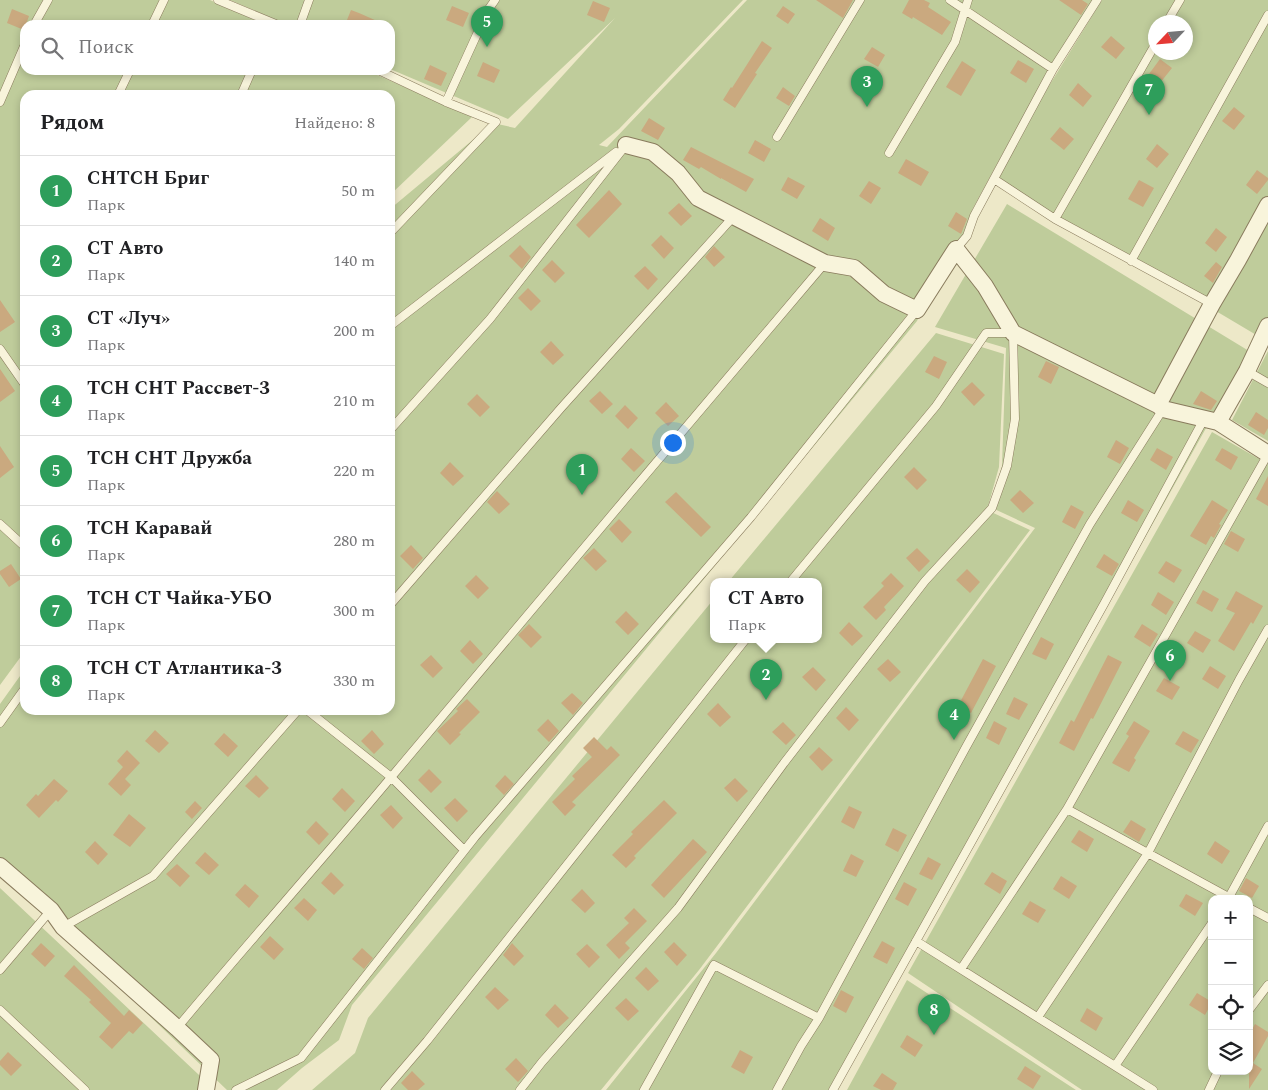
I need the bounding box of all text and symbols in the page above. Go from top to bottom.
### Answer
pin: 5 [471,6,503,47]
north arrow [1148,15,1193,60]
search box [20,20,395,75]
text: Поиск [78,33,134,62]
icon: search [38,34,66,62]
pin: 3 [851,66,883,107]
pin: 7 [1133,74,1165,115]
text: Рядом [40,107,104,139]
text: Найдено: 8 [294,111,375,135]
text: СНТСН Бриг [87,164,209,193]
text: 1 [52,179,60,203]
text: 50 m [341,179,375,203]
text: Парк [87,193,125,217]
text: СТ Авто [87,234,164,263]
text: 2 [52,249,60,273]
text: 140 m [333,249,375,273]
text: Парк [87,263,125,287]
text: СТ «Луч» [87,304,170,333]
text: 3 [52,319,60,343]
text: 200 m [333,319,375,343]
text: Парк [87,333,125,357]
text: ТСН СНТ Рассвет-3 [87,374,270,403]
text: 4 [52,389,60,413]
text: 210 m [333,389,375,413]
text: Парк [87,403,125,427]
your location [660,430,686,456]
text: ТСН СНТ Дружба [87,444,252,473]
pin: 1 [566,454,598,495]
text: 5 [52,459,60,483]
text: 220 m [333,459,375,483]
text: Парк [87,473,125,497]
text: ТСН Каравай [87,514,212,543]
text: 6 [52,529,60,553]
text: 280 m [333,529,375,553]
text: Парк [87,543,125,567]
popup [710,578,822,643]
text: ТСН СТ Чайка-УБО [87,584,272,613]
text: СТ Авто [728,584,804,613]
text: 7 [52,599,60,623]
text: 300 m [333,599,375,623]
text: Парк [87,613,125,637]
text: Парк [728,613,766,637]
pin: 6 [1154,640,1186,681]
text: ТСН СТ Атлантика-3 [87,654,282,683]
pin: 2 [750,659,782,700]
text: 8 [52,669,60,693]
text: 330 m [333,669,375,693]
text: Парк [87,683,125,707]
pin: 4 [938,699,970,740]
map controls [1208,895,1253,1075]
button: + [1208,895,1253,940]
button: − [1208,940,1253,985]
button: locate [1208,985,1253,1030]
pin: 8 [918,994,950,1035]
button: layers [1208,1030,1253,1075]

